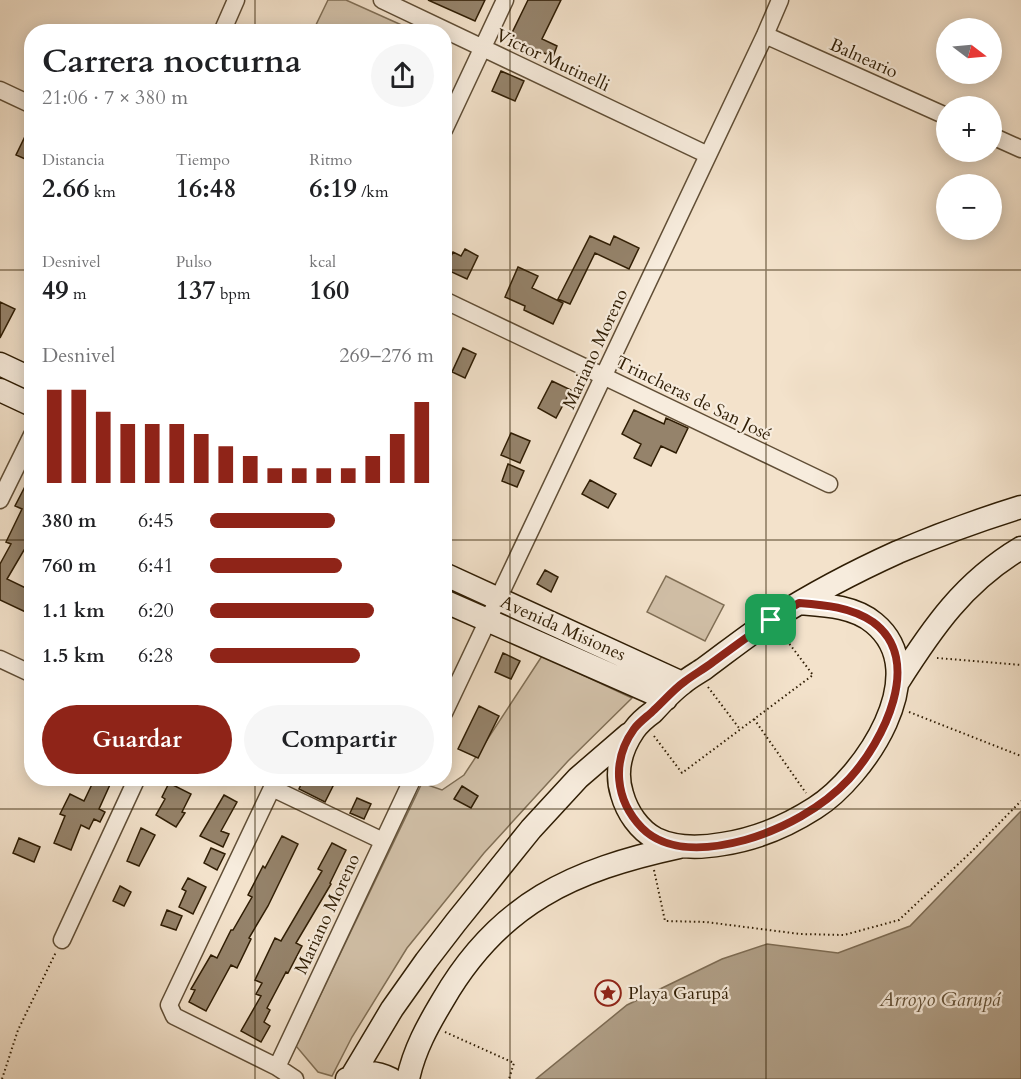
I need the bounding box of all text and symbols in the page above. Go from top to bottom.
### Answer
north arrow [936,18,1002,84]
map controls [936,18,1002,240]
street label: Victor Mutinelli [492,23,614,98]
street label: Balneario [826,32,902,85]
text: Carrera nocturna [42,39,301,84]
button: share [371,44,434,107]
text: 21:06 · 7 × 380 m [42,84,188,111]
button: + [936,96,1002,162]
text: Distancia [42,149,105,171]
text: Tiempo [176,149,230,171]
text: Ritmo [309,149,352,171]
text: 2.66 [42,171,90,206]
text: 16:48 [176,171,236,206]
text: 6:19 [309,171,357,206]
button: − [936,174,1002,240]
text: km [90,181,116,203]
text: /km [357,181,388,203]
text: Desnivel [42,251,101,273]
text: Pulso [176,251,212,273]
text: kcal [309,251,336,273]
text: 49 [42,273,69,308]
text: 137 [176,273,216,308]
text: 160 [309,273,349,308]
text: m [69,283,86,305]
text: bpm [216,283,251,305]
street label: Mariano Moreno [557,285,634,414]
text: Desnivel [42,342,115,369]
text: 269–276 m [339,342,434,369]
street label: Trincheras de San José [611,350,776,447]
text: 380 m [42,507,97,534]
text: 6:45 [138,507,174,534]
text: 760 m [42,552,97,579]
text: 6:41 [138,552,174,579]
street label: Avenida Misiones [496,590,629,667]
pin [745,594,796,645]
text: 1.1 km [42,597,105,624]
text: 6:20 [138,597,174,624]
icon: arrive [754,603,787,636]
text: 1.5 km [42,642,105,669]
text: 6:28 [138,642,174,669]
button: Guardar [42,705,232,774]
button: Compartir [244,705,434,774]
street label: Mariano Moreno [289,850,366,979]
place icon: Playa Garupá [593,978,623,1008]
place label: Playa Garupá [628,981,729,1006]
water label: Arroyo Garupá [878,986,1002,1013]

